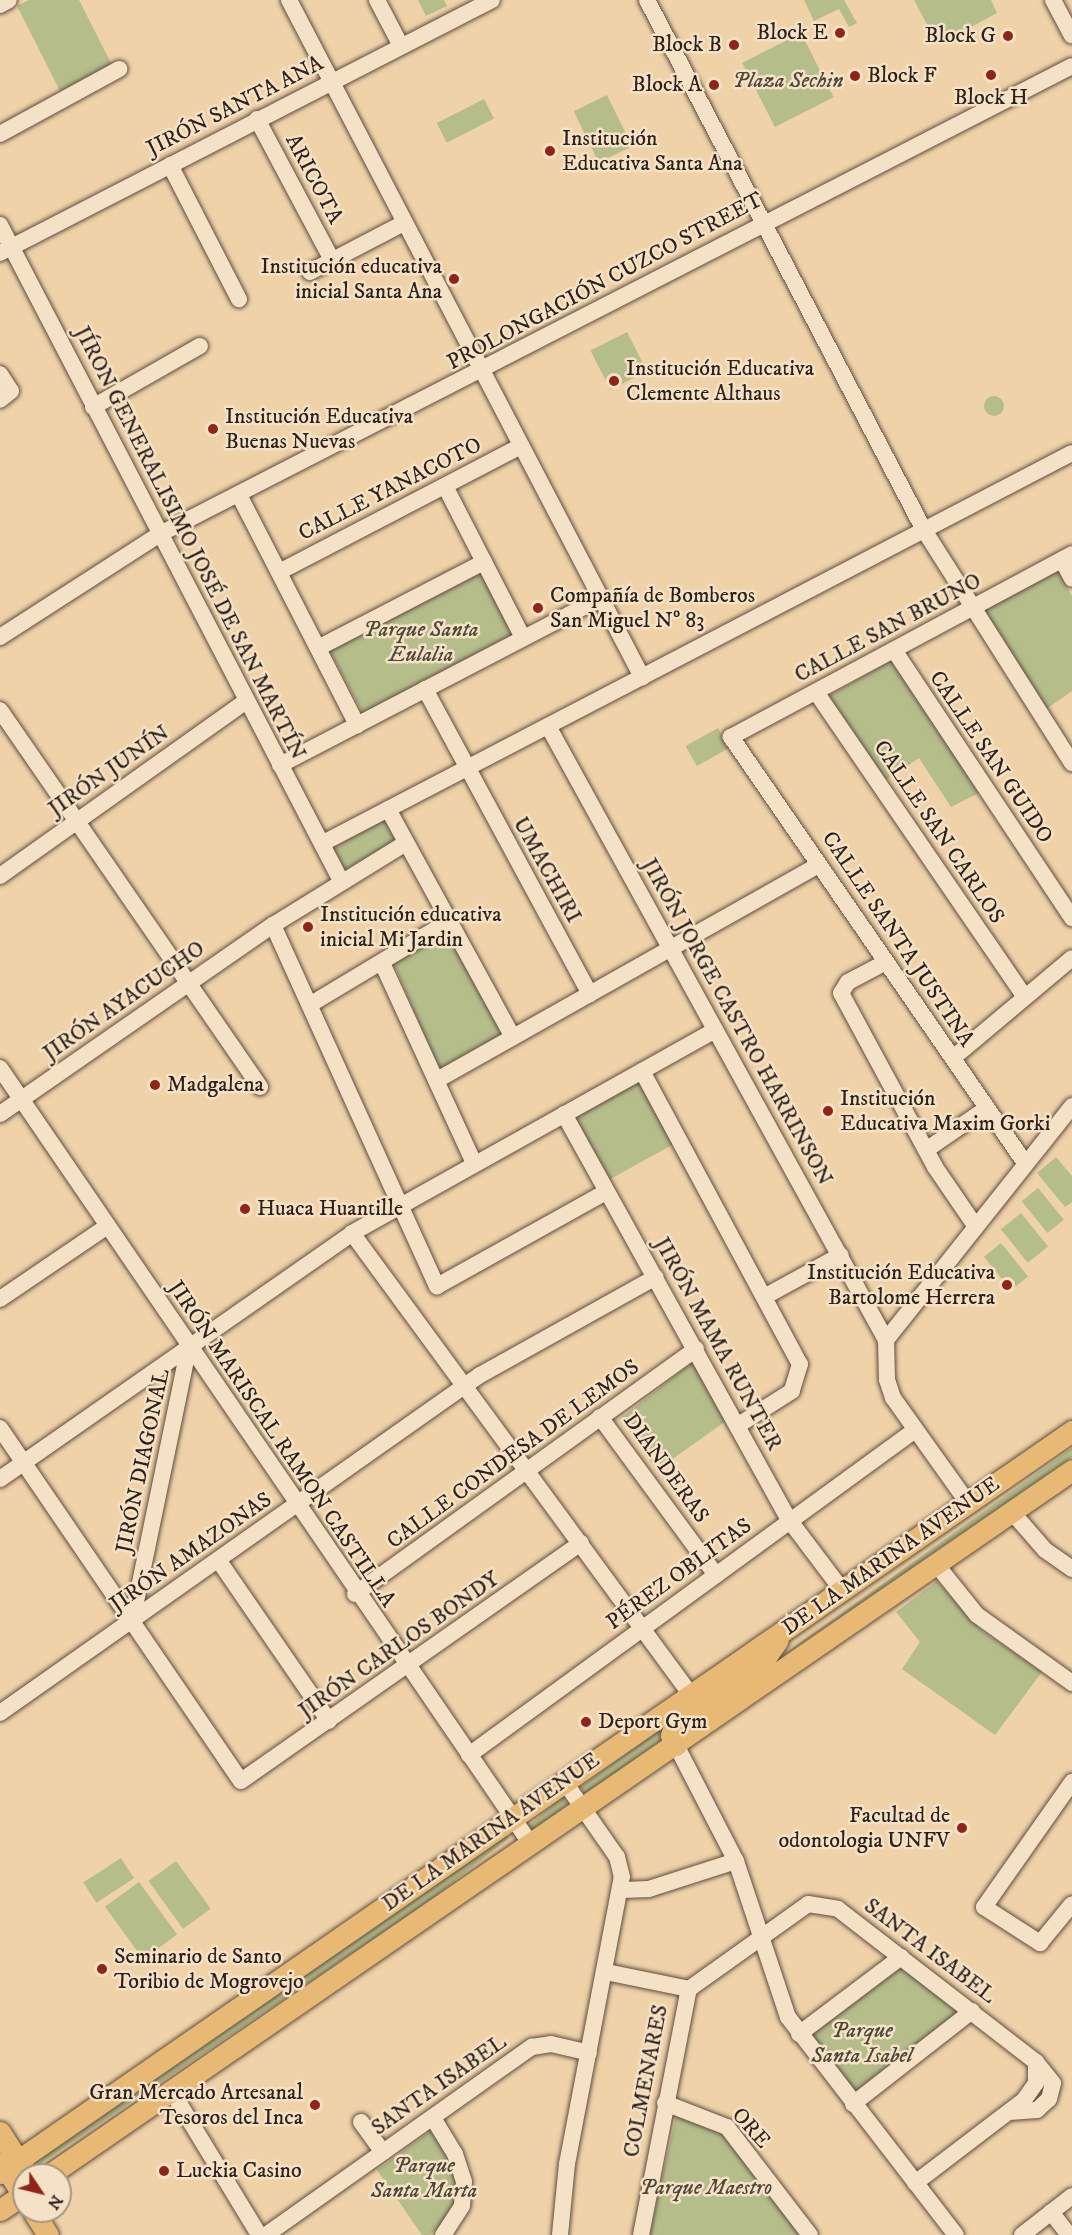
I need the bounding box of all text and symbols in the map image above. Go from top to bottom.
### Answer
place label: Block E [756,20,828,46]
place label: Block G [924,23,996,49]
marker: Block E [833,26,847,40]
marker: Block G [1001,29,1015,43]
place label: Block B [652,32,722,58]
marker: Block B [727,38,741,52]
street label: JIRÓN SANTA ANA [142,50,328,162]
place label: Block F [867,63,937,89]
park label: Plaza Sechin [733,68,843,94]
marker: Block H [984,68,998,82]
marker: Block F [848,69,862,83]
place label: Block A [632,72,702,98]
marker: Block A [707,78,721,92]
place label: Block H [954,85,1028,111]
place label: Institución Educativa Santa Ana [562,125,743,176]
street label: ARICOTA [279,130,349,228]
marker: Institución Educativa Santa Ana [543,144,557,158]
street label: PROLONGACIÓN CUZCO STREET [443,186,767,376]
place label: Institución educativa inicial Santa Ana [260,253,442,304]
marker: Institución educativa inicial Santa Ana [447,272,461,286]
street label: JÍRON GENERALISIMO JOSÉ DE SAN MARTÍN [69,322,311,764]
place label: Institución Educativa Clemente Althaus [626,355,814,406]
marker: Institución Educativa Clemente Althaus [607,374,621,388]
place label: Institución Educativa Buenas Nuevas [225,403,413,454]
marker: Institución Educativa Buenas Nuevas [206,422,220,436]
street label: CALLE YANACOTO [294,431,486,547]
street label: CALLE SAN BRUNO [790,568,986,688]
place label: Compañía de Bomberos San Miguel Nº 83 [550,582,755,634]
marker: Compañía de Bomberos San Miguel Nº 83 [531,601,545,615]
park label: Parque Santa Eulalia [363,616,479,668]
street label: CALLE SAN GUIDO [923,666,1059,848]
street label: JIRÓN JUNÍN [43,720,175,822]
street label: CALLE SAN CARLOS [868,735,1010,929]
street label: UMACHIRI [507,813,587,927]
street label: CALLE SANTA JUSTINA [816,826,980,1052]
street label: JIRÓN JORGE CASTRO HARRINSON [636,854,838,1190]
place label: Institución educativa inicial Mi Jardin [320,901,502,952]
marker: Institución educativa inicial Mi Jardin [301,920,315,934]
street label: JIRÓN AYACUCHO [38,935,210,1067]
place label: Madgalena [167,1072,264,1098]
marker: Madgalena [148,1078,162,1092]
place label: Institución Educativa Maxim Gorki [840,1085,1050,1136]
marker: Institución Educativa Maxim Gorki [821,1104,835,1118]
place label: Huaca Huantille [257,1196,403,1222]
marker: Huaca Huantille [238,1202,252,1216]
street label: JIRÓN MAMA RUNTER [648,1233,788,1455]
place label: Institución Educativa Bartolome Herrera [807,1259,995,1310]
street label: JIRÓN MARISCAL RAMON CASTILLA [163,1276,401,1612]
marker: Institución Educativa Bartolome Herrera [1000,1278,1014,1292]
street label: CALLE CONDESA DE LEMOS [382,1354,644,1554]
street label: JIRÓN DIAGONAL [111,1366,175,1556]
street label: DIANDERAS [617,1408,715,1528]
street label: DE LA MARINA AVENUE [777,1471,1005,1641]
street label: JIRÓN AMAZONAS [105,1486,277,1618]
street label: PÉREZ OBLITAS [601,1512,757,1636]
street label: JIRÓN CARLOS BONDY [294,1566,504,1724]
place label: Deport Gym [598,1709,707,1735]
marker: Deport Gym [579,1715,593,1729]
street label: DE LA MARINA AVENUE [377,1747,605,1917]
place label: Facultad de odontologia UNFV [778,1802,950,1854]
marker: Facultad de odontologia UNFV [955,1821,969,1835]
street label: SANTA ISABEL [859,1893,1001,2009]
place label: Seminario de Santo Toribio de Mogrovejo [114,1943,304,1994]
marker: Seminario de Santo Toribio de Mogrovejo [95,1962,109,1976]
street label: COLMENARES [618,2002,674,2160]
park label: Parque Santa Isabel [811,2017,913,2068]
street label: SANTA ISABEL [367,2029,511,2141]
place label: Gran Mercado Artesanal Tesoros del Inca [89,2079,303,2130]
marker: Gran Mercado Artesanal Tesoros del Inca [308,2098,322,2112]
street label: ORE [726,2102,776,2154]
park label: Parque Santa Marta [371,2152,477,2204]
place label: Luckia Casino [176,2158,302,2184]
north arrow [12,2163,72,2223]
marker: Luckia Casino [157,2164,171,2178]
park label: Parque Maestro [640,2175,772,2201]
text: N [43,2191,67,2213]

